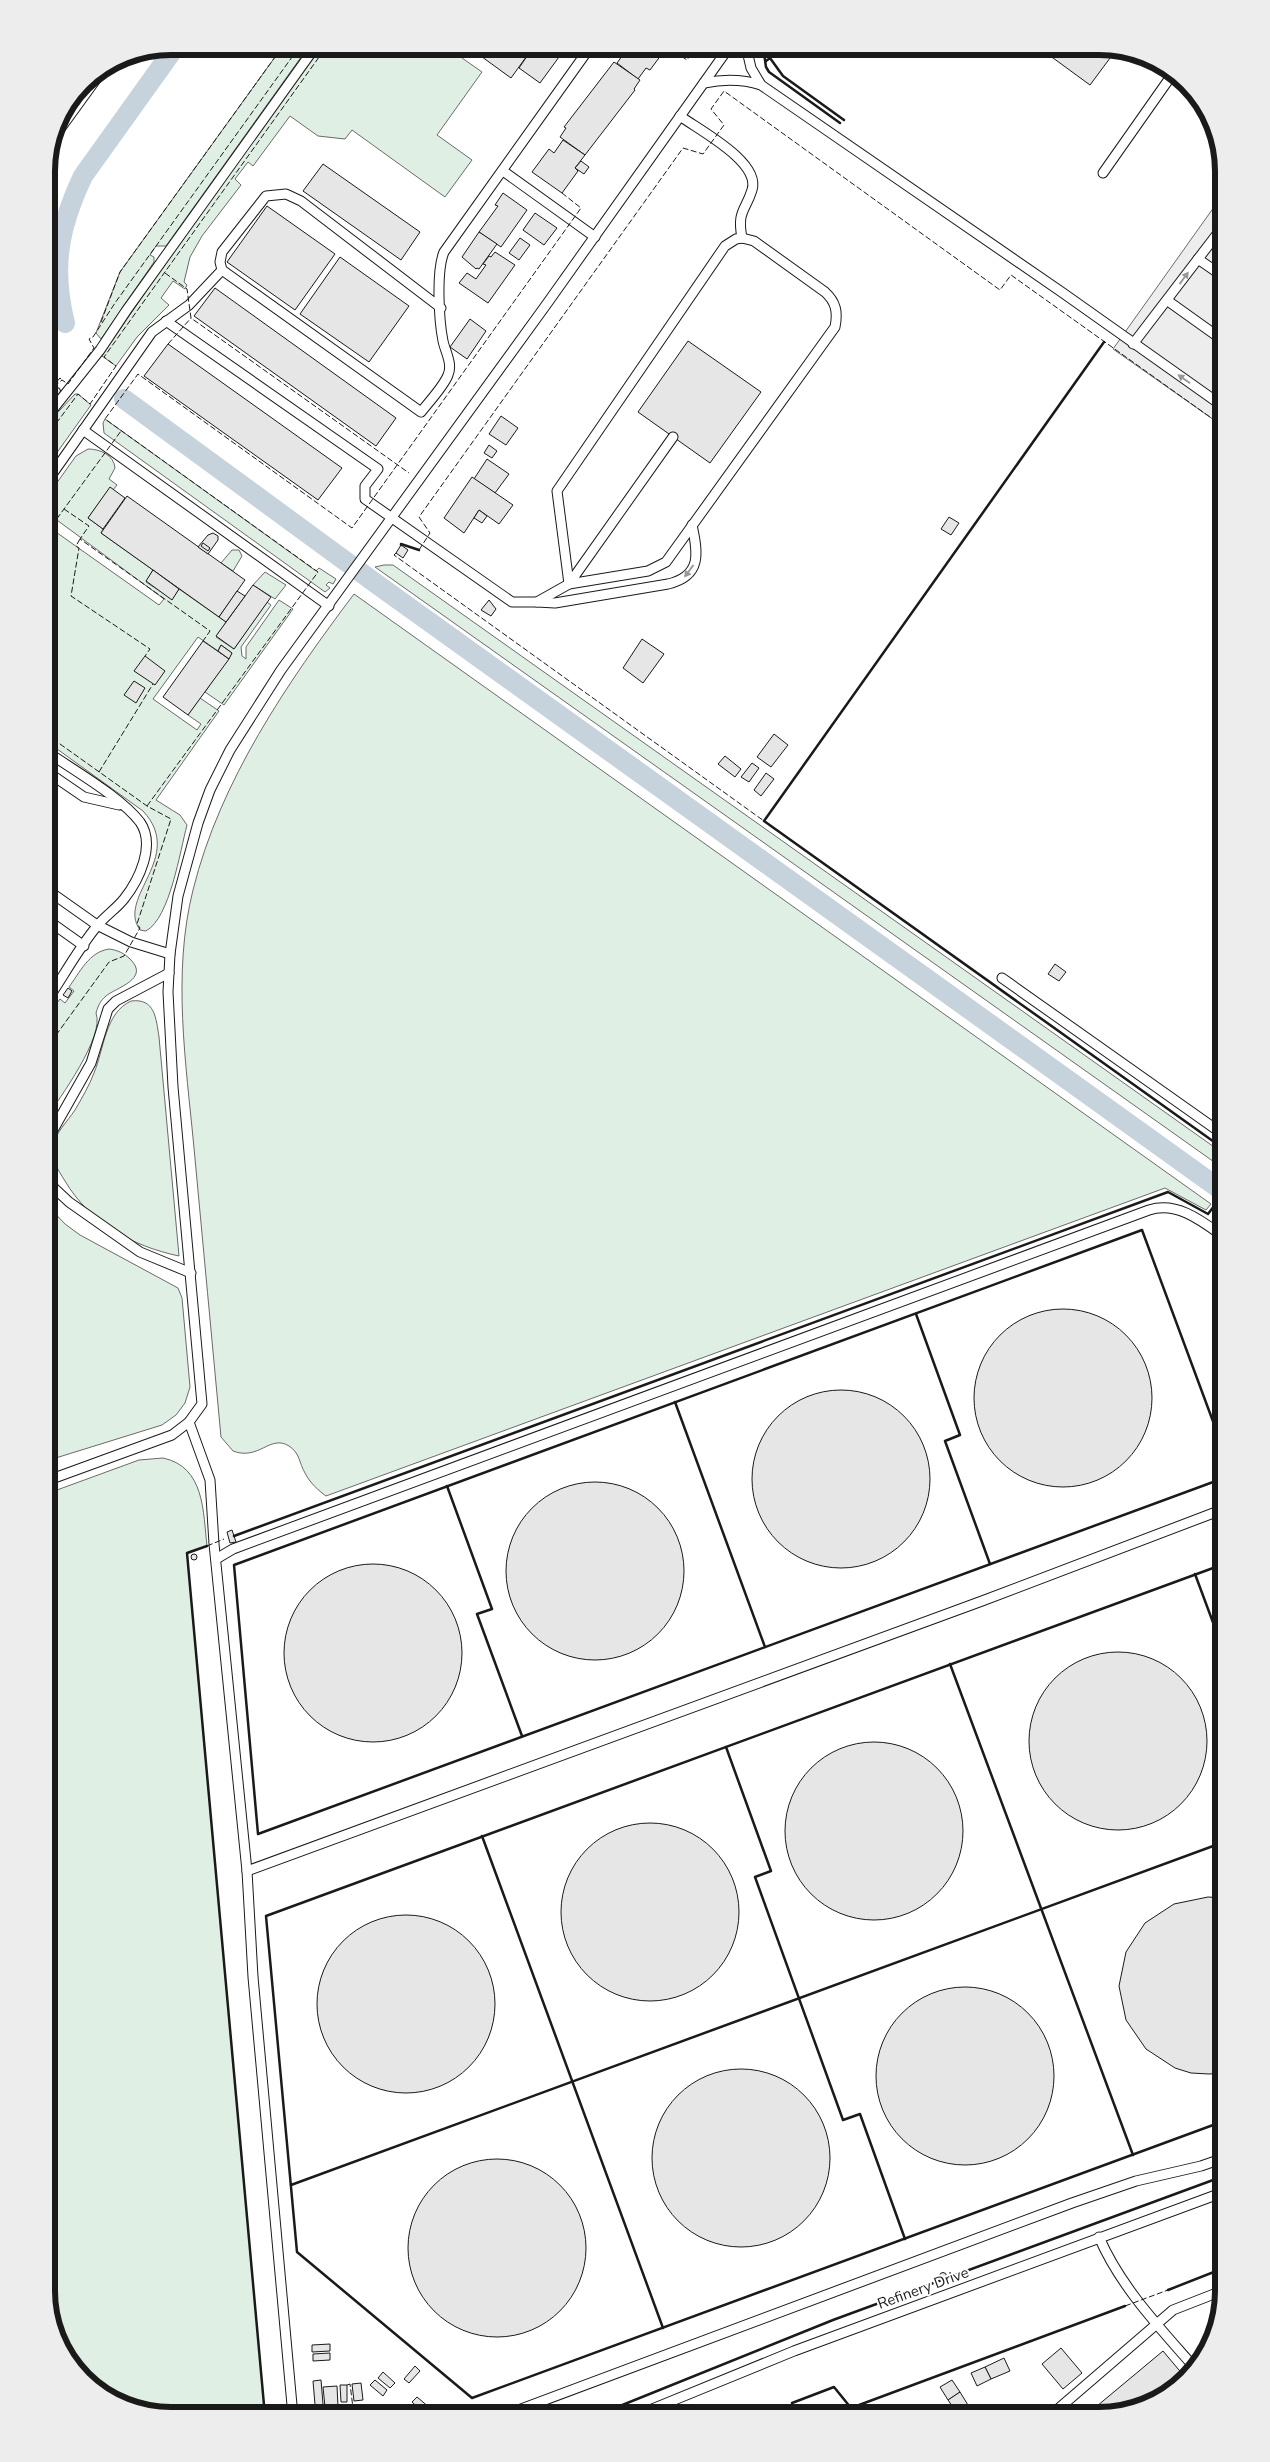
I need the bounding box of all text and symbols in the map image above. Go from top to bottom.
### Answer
one-way arrow [1179,271,1189,285]
one-way arrow [1177,374,1190,384]
one-way arrow [684,564,694,578]
street label: Refinery Drive [875,2262,971,2314]

